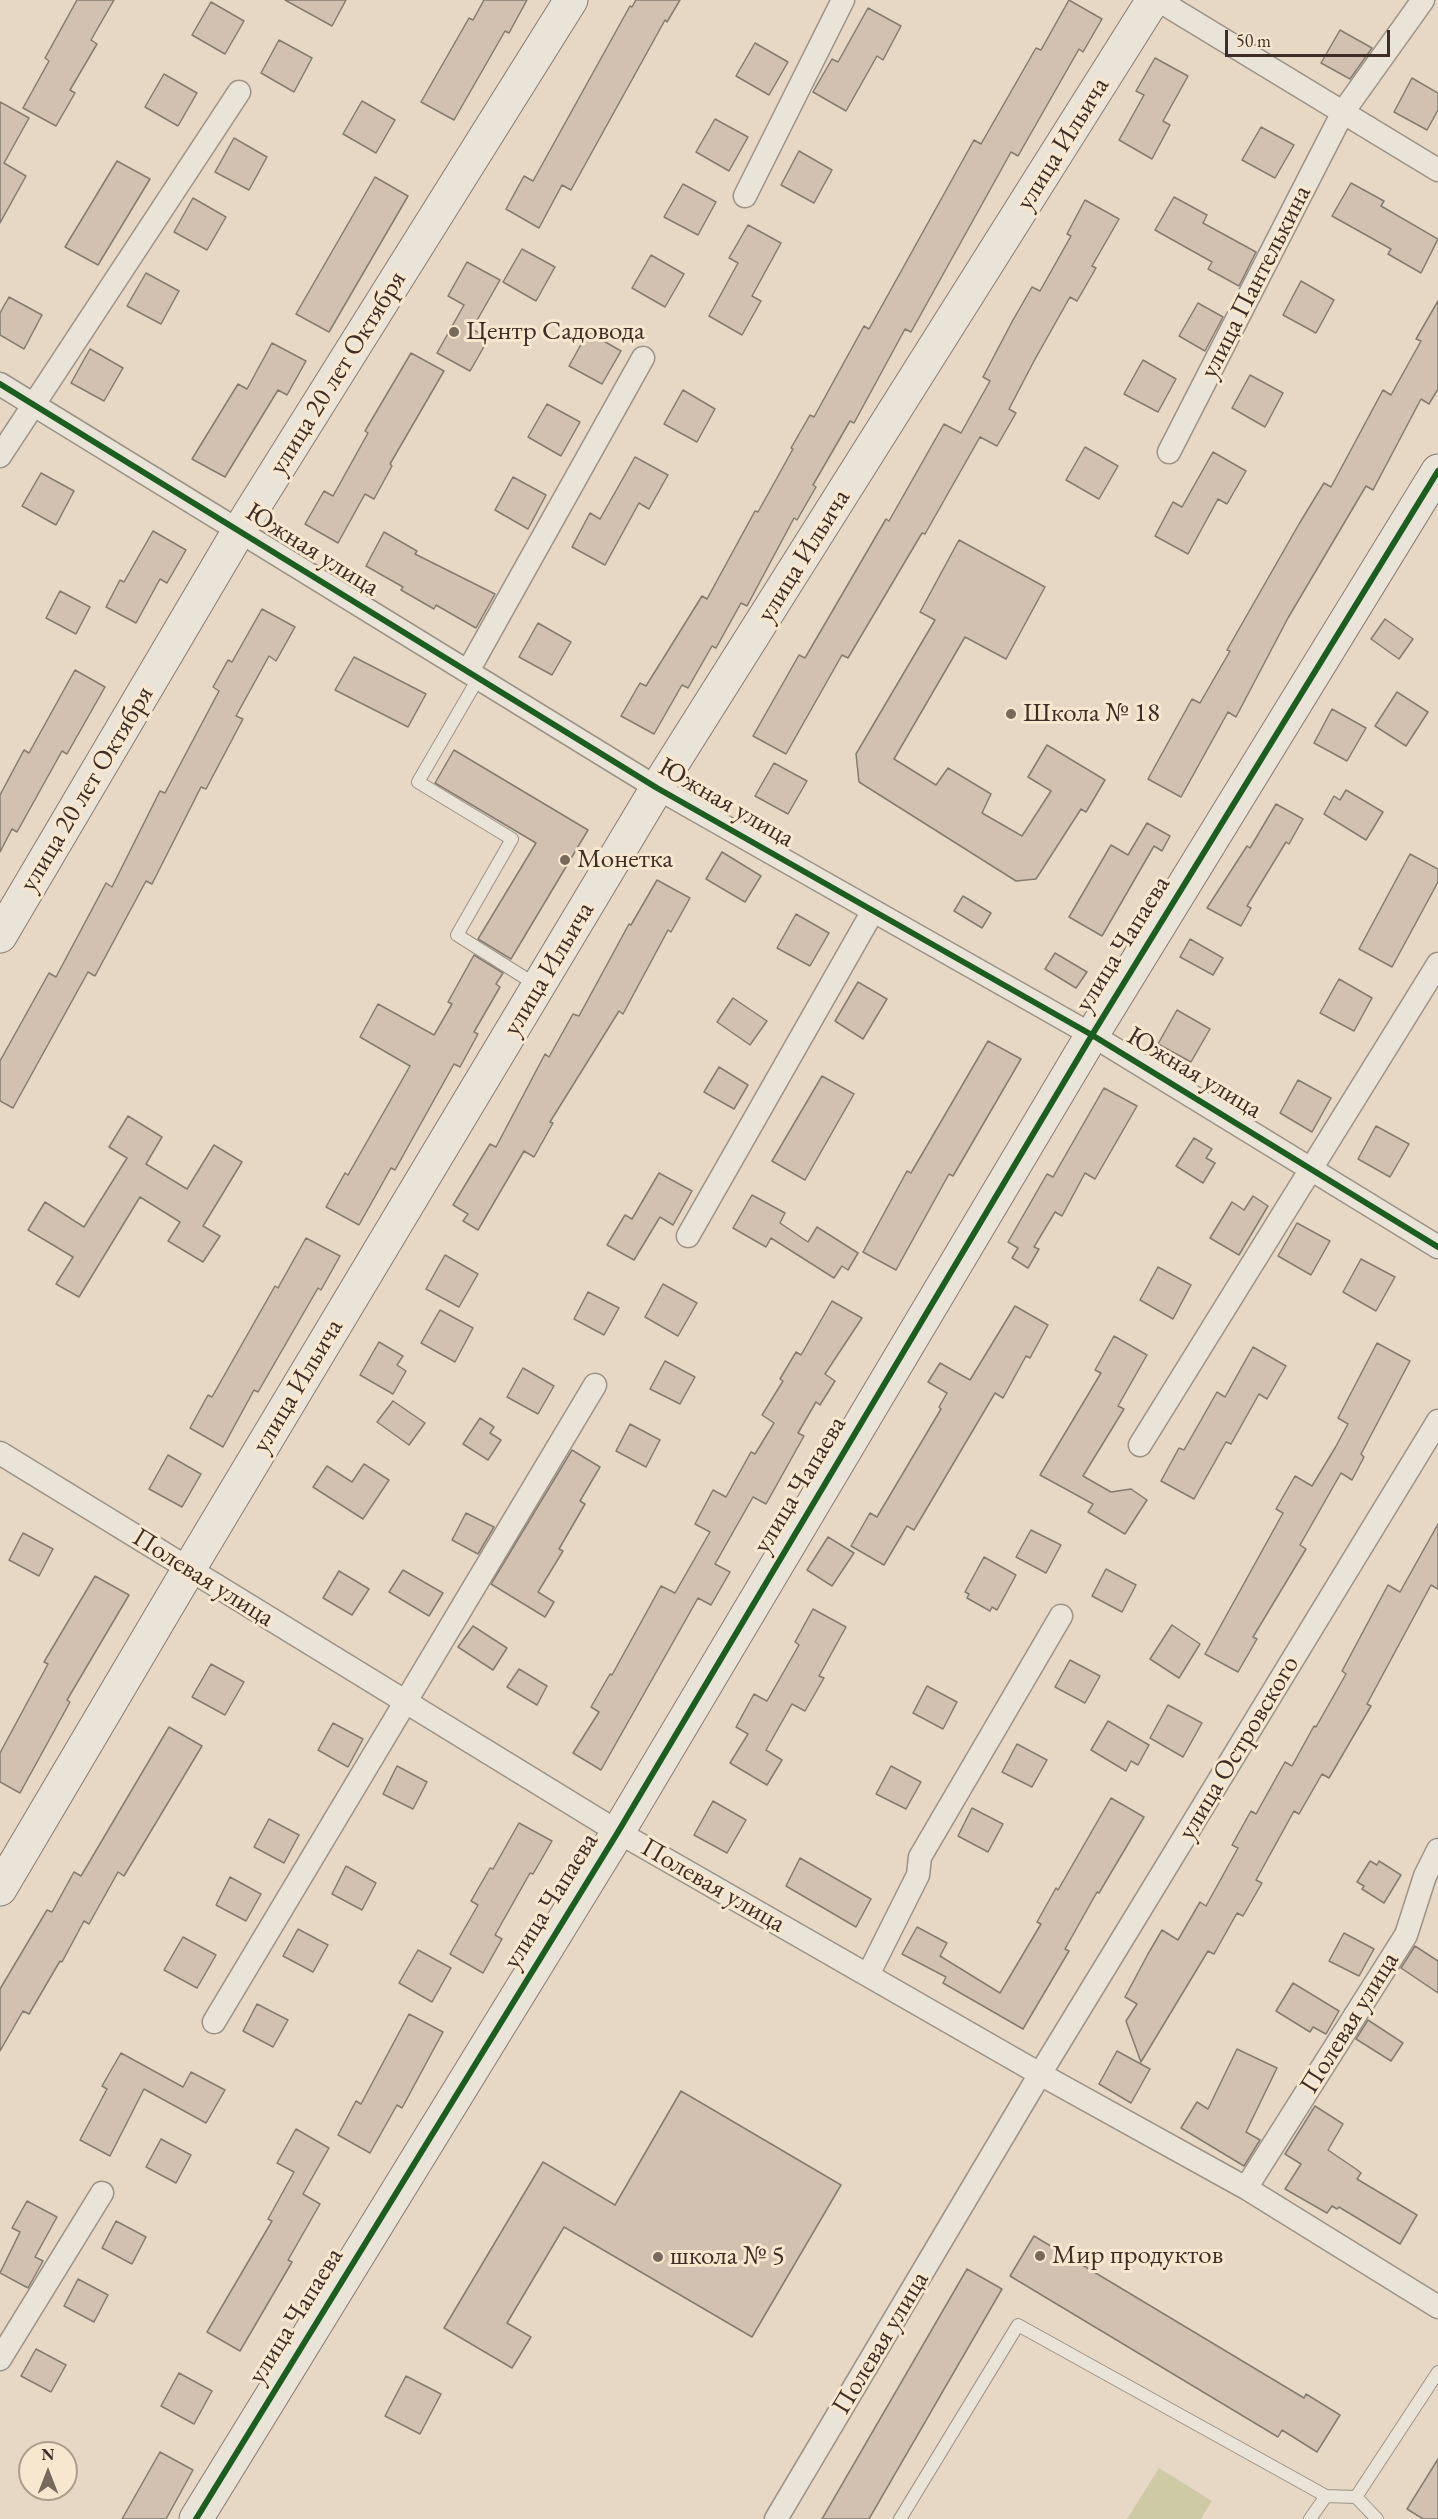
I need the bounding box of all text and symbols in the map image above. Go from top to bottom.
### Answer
scale bar [1228,18,1393,56]
text: 50 m [1236,29,1271,52]
street label: улица Ильича [1009,71,1117,217]
street label: улица Пантелькина [1193,180,1319,384]
street label: улица 20 лет Октября [262,265,414,481]
place label: Центр Садовода [466,316,645,348]
marker: Центр Садовода [447,325,461,339]
street label: улица Ильича [750,483,858,629]
street label: Южная улица [239,496,385,604]
street label: улица 20 лет Октября [13,680,161,898]
place label: Школа № 18 [1023,698,1160,730]
marker: Школа № 18 [1004,707,1018,721]
street label: Южная улица [652,751,800,855]
place label: Монетка [577,844,673,876]
marker: Монетка [558,853,572,867]
street label: улица Чапаева [1068,870,1178,1018]
street label: улица Ильича [496,896,602,1042]
street label: Южная улица [1120,1020,1268,1126]
street label: улица Ильича [245,1313,351,1459]
street label: улица Чапаева [746,1410,854,1560]
street label: Полевая улица [126,1522,280,1634]
street label: улица Островского [1171,1650,1307,1846]
street label: улица Чапаева [496,1827,606,1975]
street label: Полевая улица [635,1832,791,1940]
street label: Полевая улица [1294,1946,1406,2100]
place label: Мир продуктов [1052,2240,1223,2272]
place label: школа № 5 [670,2241,785,2273]
street label: улица Чапаева [241,2242,351,2390]
marker: Мир продуктов [1033,2249,1047,2263]
marker: школа № 5 [651,2250,665,2264]
street label: Полевая улица [826,2266,936,2420]
north arrow [18,2441,78,2501]
text: N [42,2444,54,2465]

